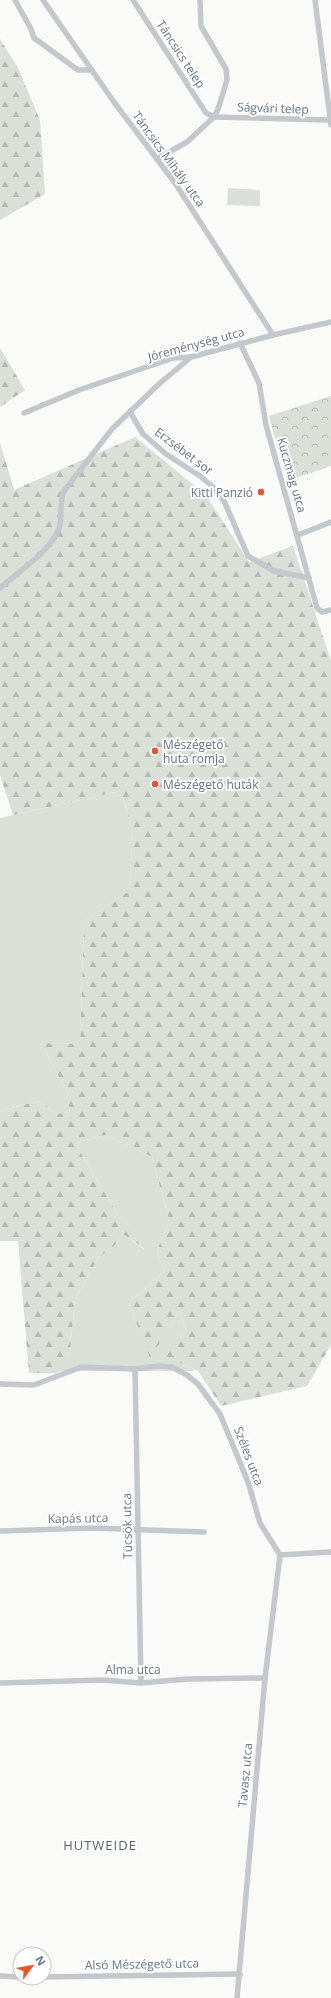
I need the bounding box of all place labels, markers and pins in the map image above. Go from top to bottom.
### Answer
place label: Kitti Panzió [191,484,253,501]
marker: Kitti Panzió [256,487,266,497]
place label: Mészégető huta romja [163,736,225,767]
marker: Mészégető huta romja [150,746,160,756]
place label: Mészégető huták [163,776,259,793]
marker: Mészégető huták [150,779,160,789]

